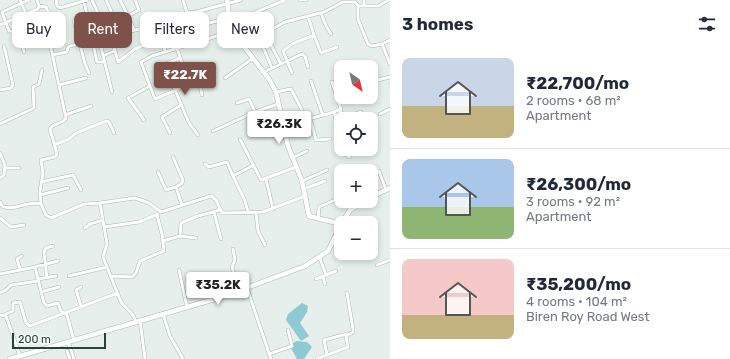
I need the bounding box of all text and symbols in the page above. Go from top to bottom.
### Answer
chip: Buy [12,12,66,48]
chip: Rent [74,12,132,48]
chip: Filters [140,12,209,48]
chip: New [217,12,274,48]
icon: filters [696,13,718,35]
text: 3 homes [402,14,473,34]
north arrow [334,60,378,104]
map controls [334,60,378,260]
pin: ₹22.7K [152,62,218,96]
text: ₹22.7K [163,67,207,82]
text: ₹22,700/mo [526,73,629,93]
icon: home [434,74,482,122]
text: 2 rooms · 68 m² [526,93,621,108]
text: Apartment [526,108,591,123]
pin: ₹26.3K [246,111,312,145]
button: locate [334,112,378,156]
text: ₹26.3K [256,116,302,131]
button: + [334,164,378,208]
text: ₹26,300/mo [526,174,631,194]
icon: home [434,175,482,223]
text: 3 rooms · 92 m² [526,194,620,209]
text: Apartment [526,209,591,224]
button: − [334,216,378,260]
pin: ₹35.2K [185,272,251,306]
text: ₹35,200/mo [526,274,631,294]
icon: home [434,275,482,323]
text: ₹35.2K [195,277,241,292]
text: 4 rooms · 104 m² [526,294,627,309]
text: Biren Roy Road West [526,309,650,324]
scale bar [12,331,106,350]
text: 200 m [18,333,51,346]

